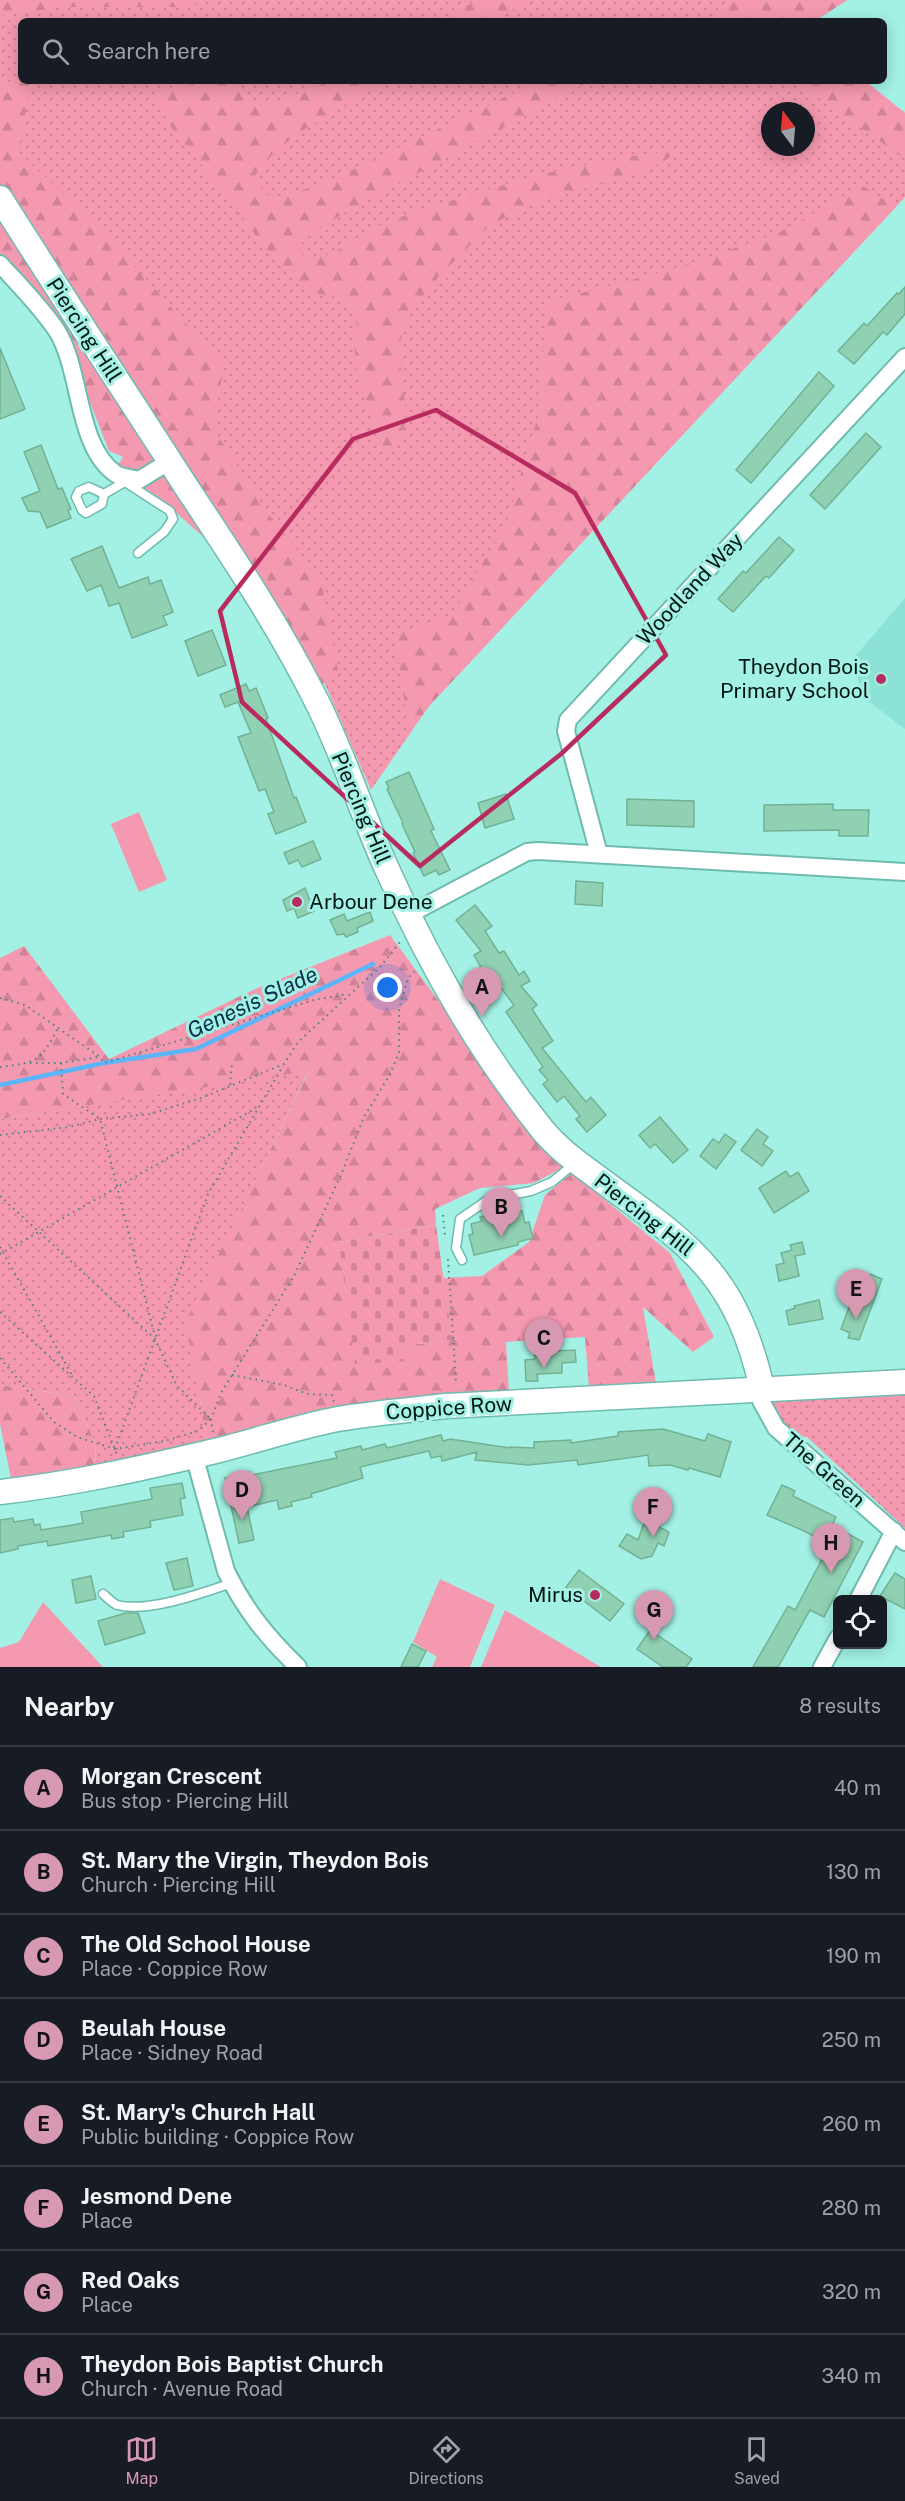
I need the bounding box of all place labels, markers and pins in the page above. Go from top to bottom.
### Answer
place label: Theydon Bois Primary School [720,654,869,703]
marker: Theydon Bois Primary School [874,672,888,686]
place label: Arbour Dene [309,889,433,914]
marker: Arbour Dene [290,895,304,909]
pin: A [462,968,502,1017]
pin: B [482,1188,520,1237]
pin: E [836,1270,876,1319]
pin: C [524,1318,564,1368]
pin: D [222,1470,262,1520]
pin: F [634,1488,672,1537]
pin: H [812,1524,850,1573]
place label: Mirus [528,1582,583,1607]
marker: Mirus [588,1588,602,1602]
pin: G [634,1590,674,1640]

